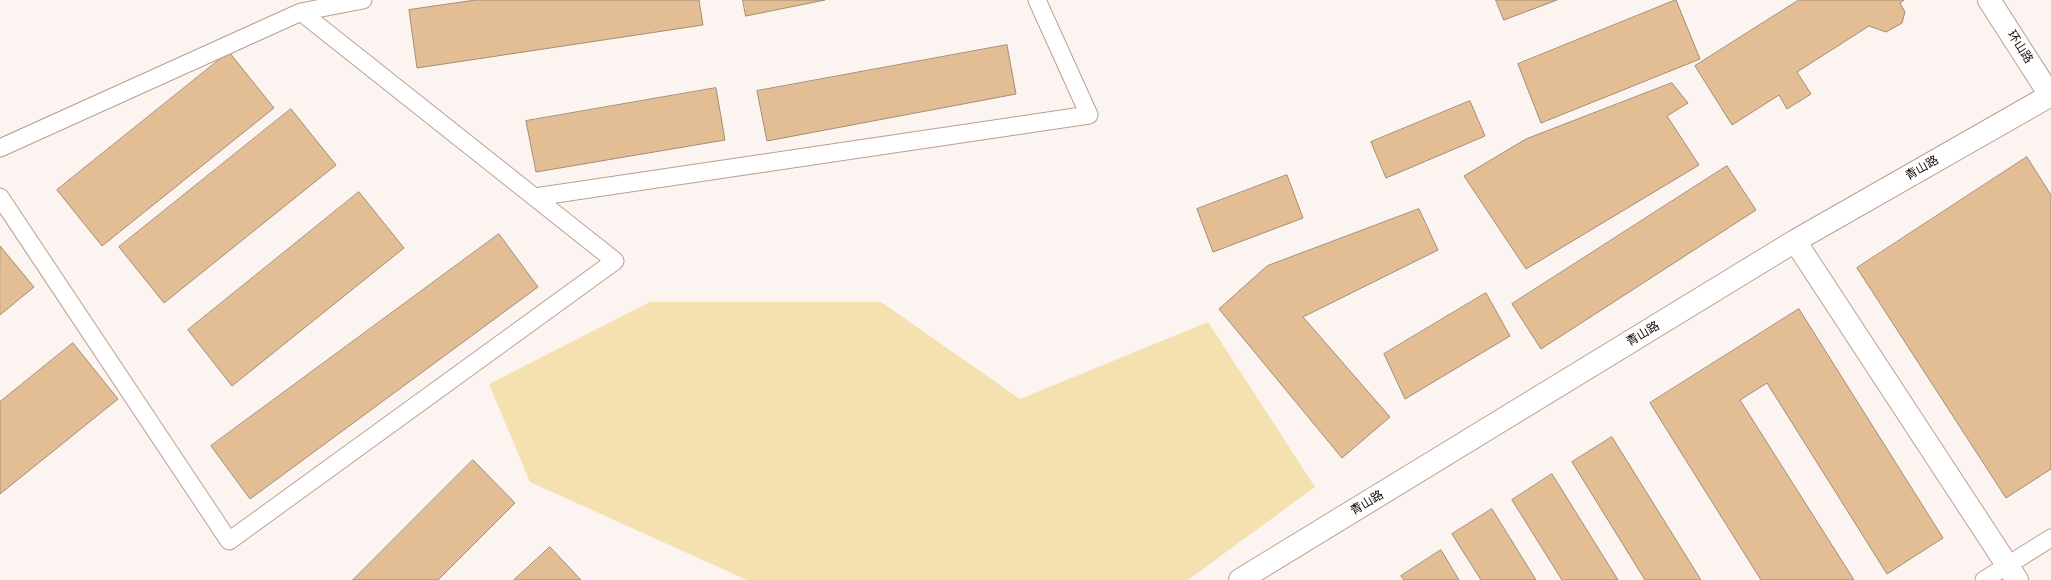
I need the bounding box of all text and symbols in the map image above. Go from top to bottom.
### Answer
street label: 环山路 [2004,28,2036,66]
street label: 青山路 [1903,153,1941,183]
street label: 青山路 [1624,319,1662,349]
street label: 青山路 [1348,488,1386,518]

